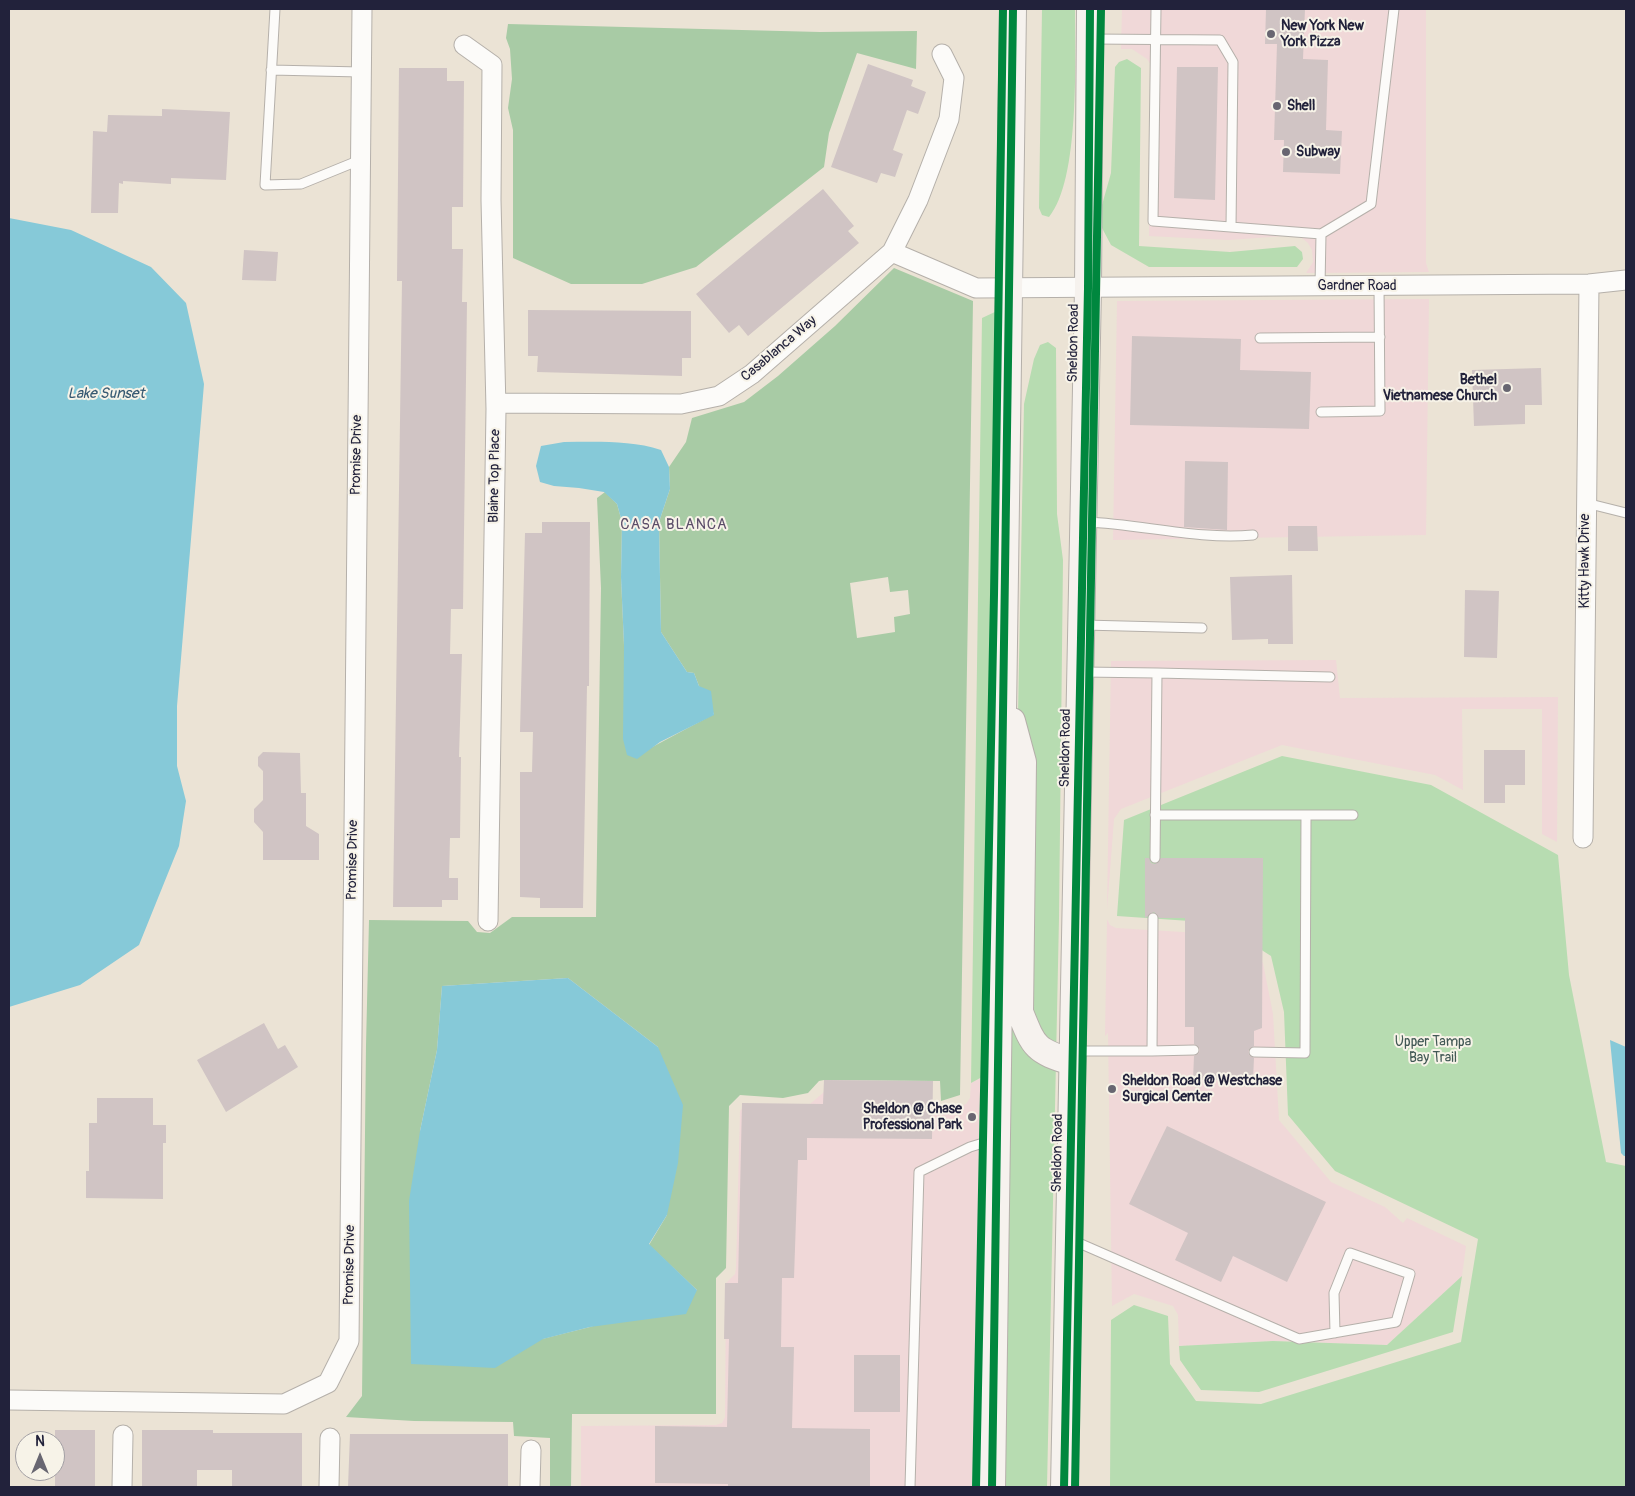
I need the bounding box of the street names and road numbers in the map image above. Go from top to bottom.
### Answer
street label: Gardner Road [1317,278,1397,294]
street label: Sheldon Road [1065,303,1083,383]
street label: Casablanca Way [738,313,820,385]
street label: Promise Drive [348,415,366,495]
street label: Blaine Top Place [486,429,504,523]
street label: Kitty Hawk Drive [1577,514,1593,608]
street label: Sheldon Road [1057,708,1075,788]
street label: Promise Drive [344,820,362,900]
street label: Sheldon Road [1049,1113,1067,1193]
street label: Promise Drive [341,1225,359,1305]

